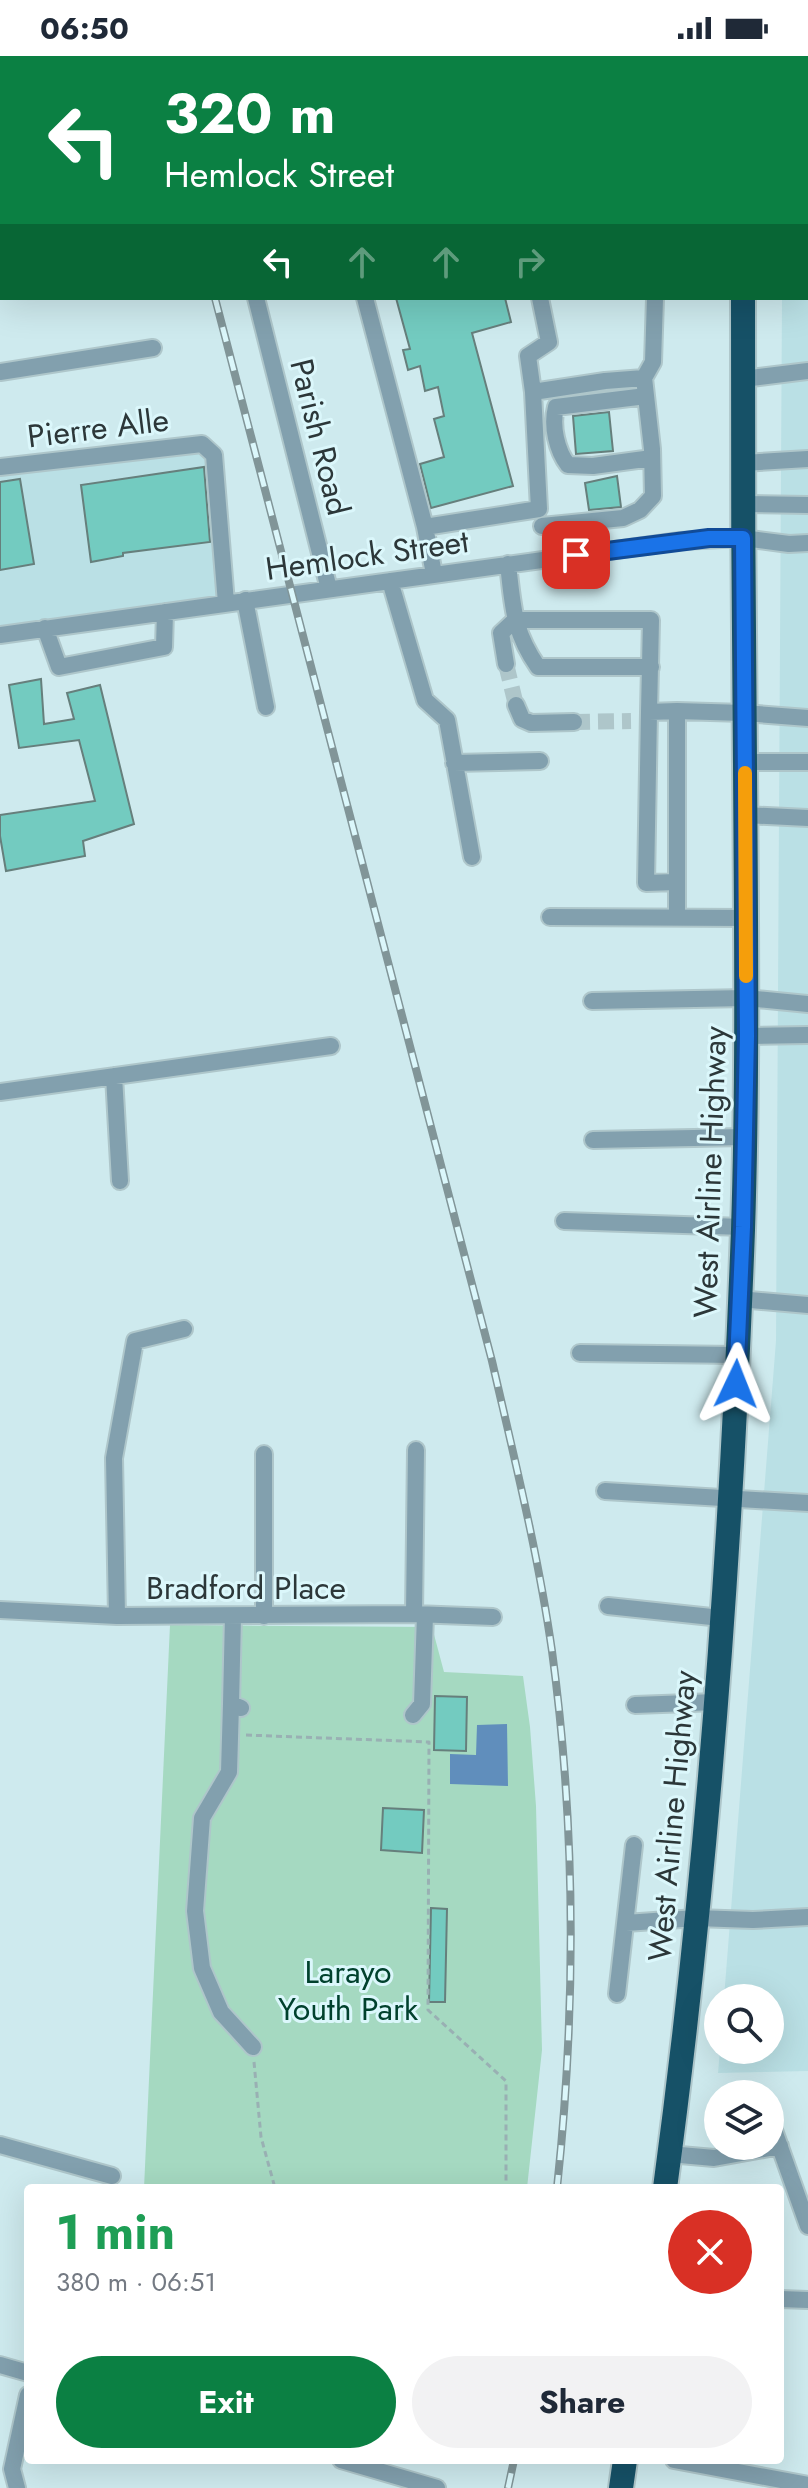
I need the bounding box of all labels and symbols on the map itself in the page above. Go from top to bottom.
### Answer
street label: Parish Road [278,354,362,520]
street label: Pierre Alle [25,397,171,459]
street label: Hemlock Street [263,518,472,592]
pin [542,521,610,589]
street label: West Airline Highway [682,1024,738,1319]
position arrow [694,1342,778,1426]
street label: Bradford Place [146,1565,346,1611]
street label: West Airline Highway [636,1668,708,1963]
park label: Larayo Youth Park [278,1949,419,2032]

